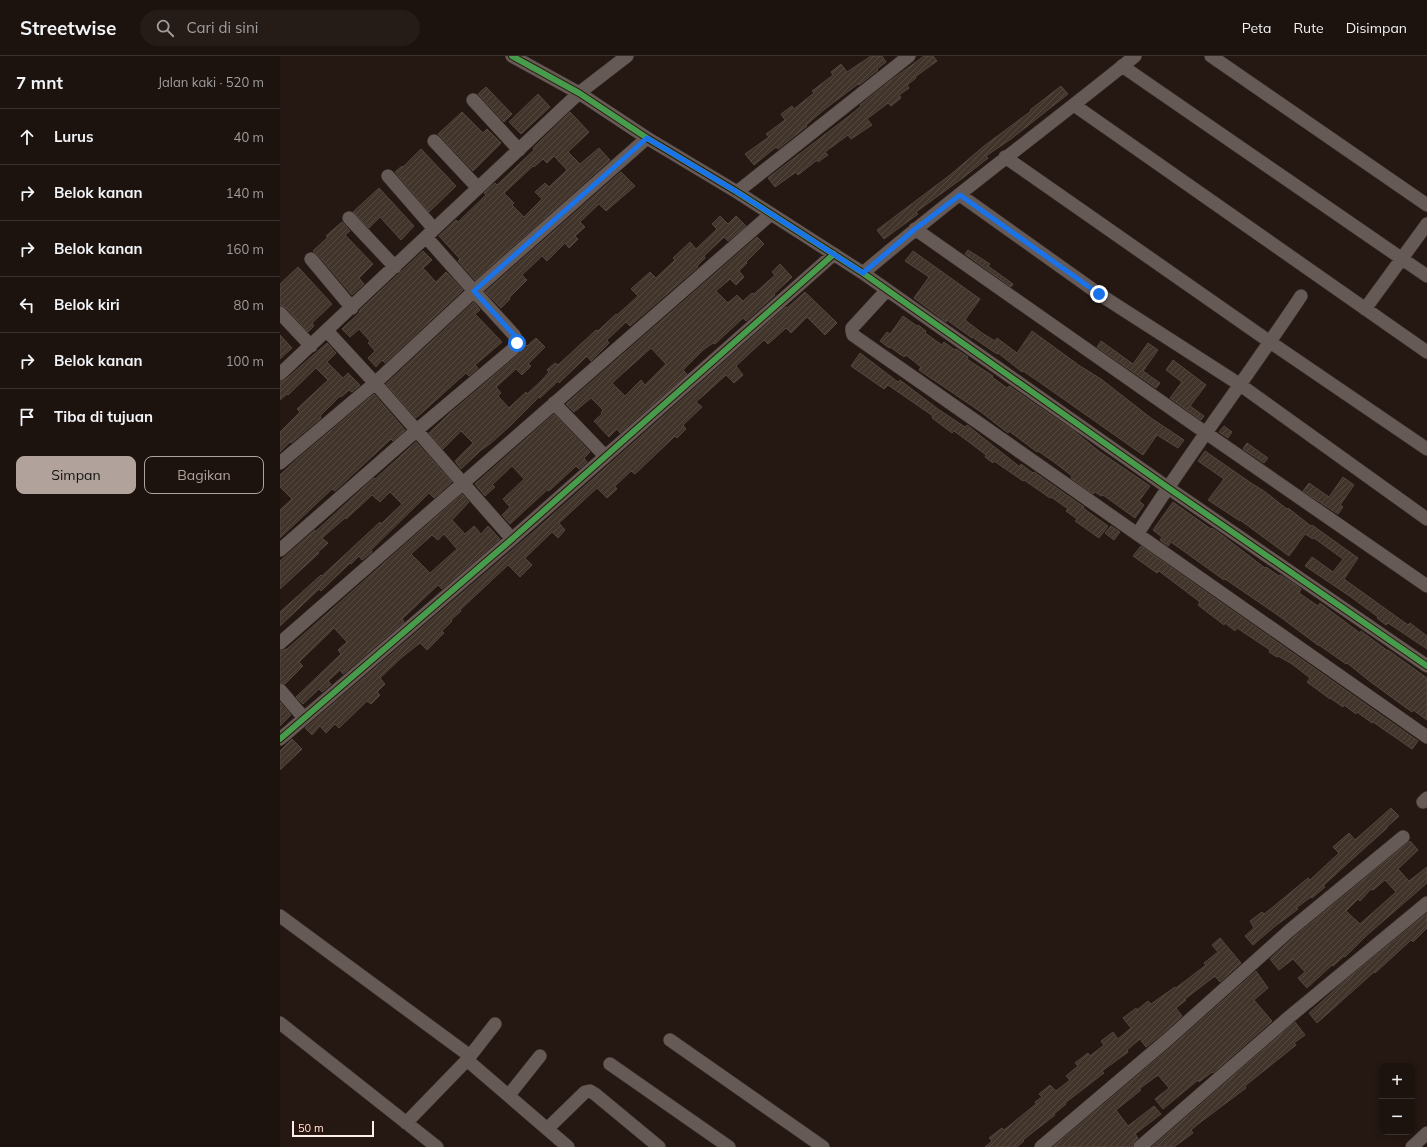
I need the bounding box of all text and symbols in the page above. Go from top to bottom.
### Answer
search box [140,10,420,46]
text: Streetwise [20,16,116,40]
icon: search [154,17,176,39]
text: Cari di sini [186,18,258,37]
text: Peta [1242,19,1271,37]
text: Rute [1293,19,1324,37]
text: Disimpan [1346,19,1407,37]
text: 7 mnt [16,72,63,93]
text: Jalan kaki · 520 m [158,74,264,90]
icon: ahead [16,126,38,148]
text: Lurus [54,127,94,146]
text: 40 m [234,129,264,145]
icon: right [16,182,38,204]
text: Belok kanan [54,183,143,202]
text: 140 m [226,185,264,201]
icon: right [16,238,38,260]
text: Belok kanan [54,239,143,258]
text: 160 m [226,241,264,257]
route end [1090,285,1108,303]
icon: left [16,294,38,316]
text: Belok kiri [54,295,120,314]
text: 80 m [234,297,264,313]
route start [508,334,526,352]
icon: right [16,350,38,372]
text: Belok kanan [54,351,143,370]
text: 100 m [226,353,264,369]
icon: arrive [16,406,38,428]
text: Tiba di tujuan [54,407,153,426]
button: Simpan [16,456,136,494]
button: Bagikan [144,456,264,494]
map controls [1379,1063,1415,1135]
button: + [1379,1063,1415,1099]
button: − [1379,1099,1415,1135]
scale bar [292,1119,374,1138]
text: 50 m [298,1121,324,1135]

